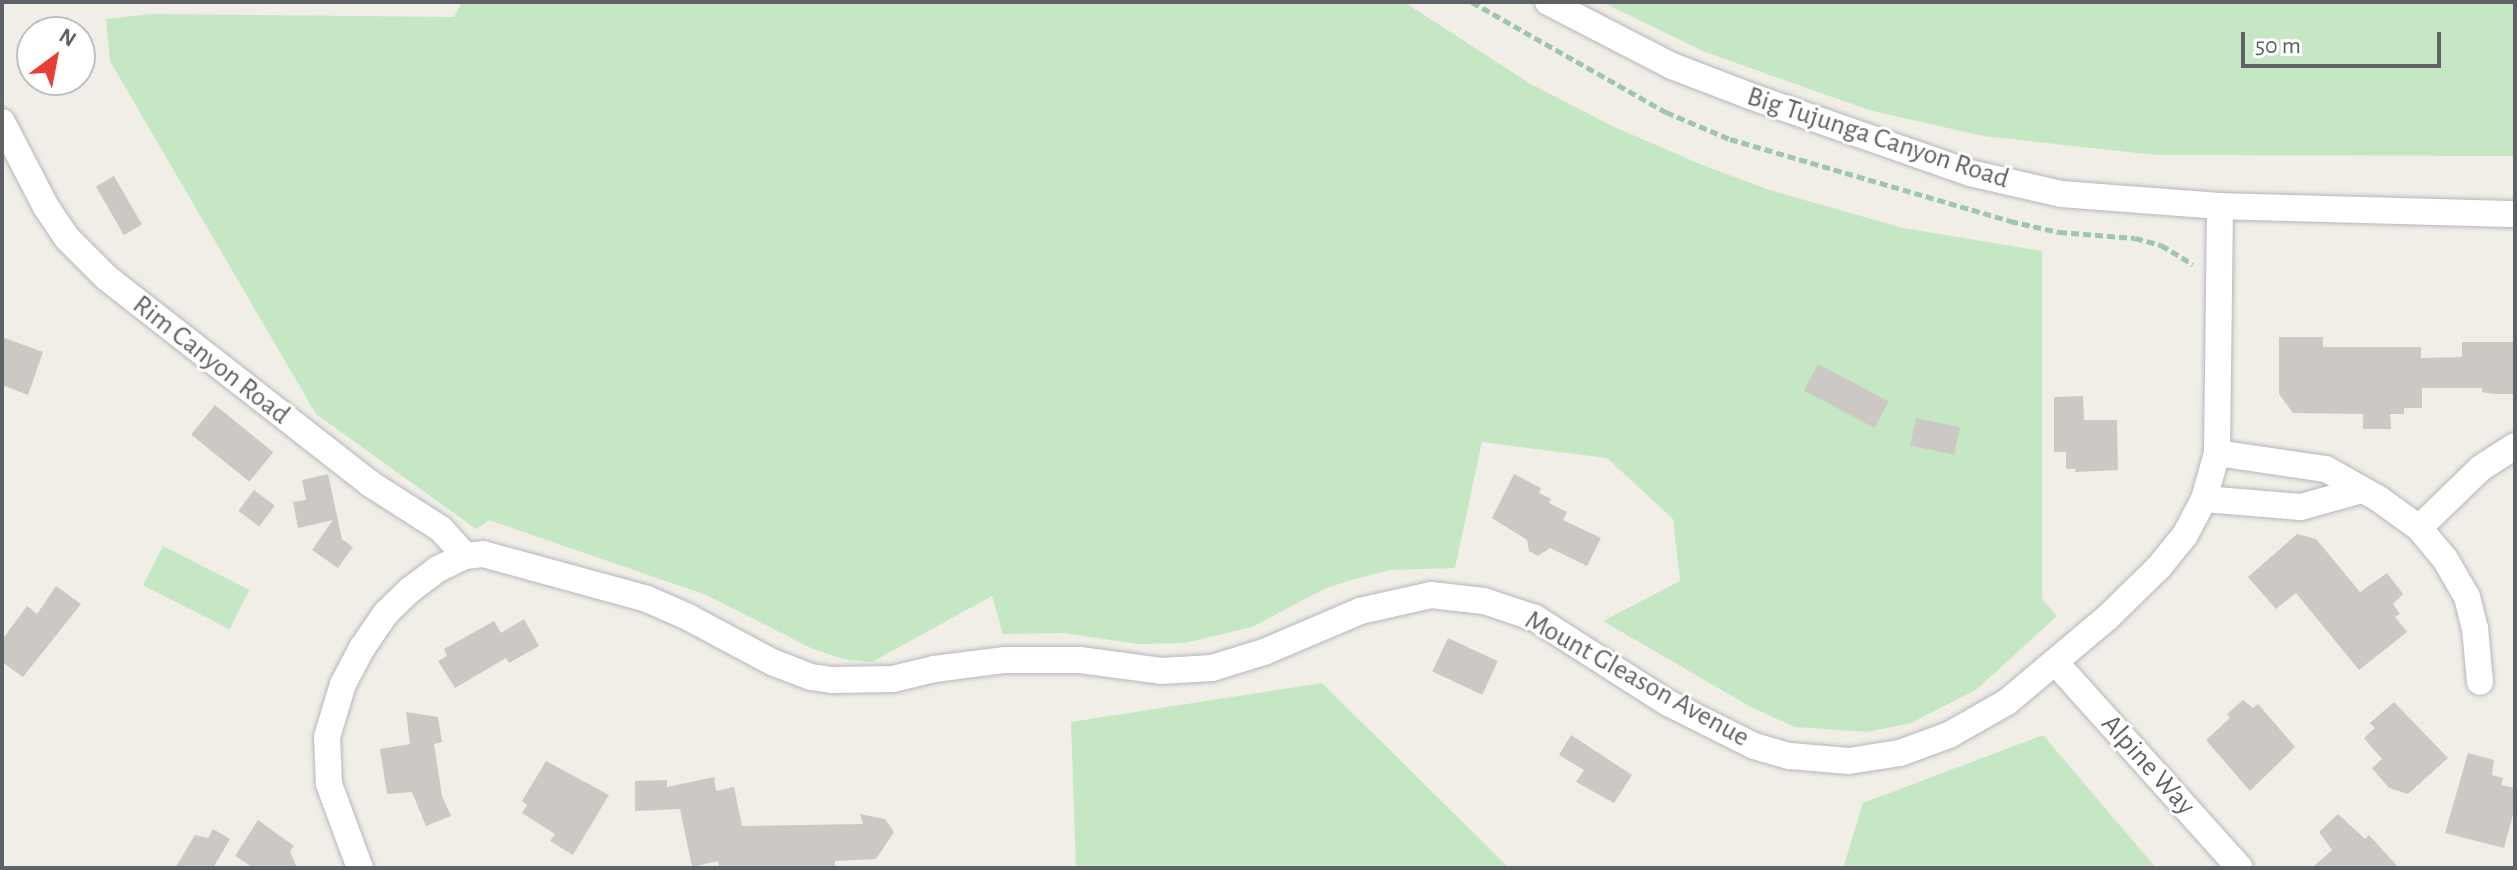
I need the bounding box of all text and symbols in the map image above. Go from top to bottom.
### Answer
north arrow [16,16,96,96]
scale bar [2245,16,2445,66]
text: N [55,24,80,51]
text: 50 m [2255,34,2301,58]
street label: Big Tujunga Canyon Road [1743,80,2013,196]
street label: Rim Canyon Road [126,288,296,432]
street label: Mount Gleason Avenue [1519,603,1755,755]
street label: Alpine Way [2094,708,2202,822]

